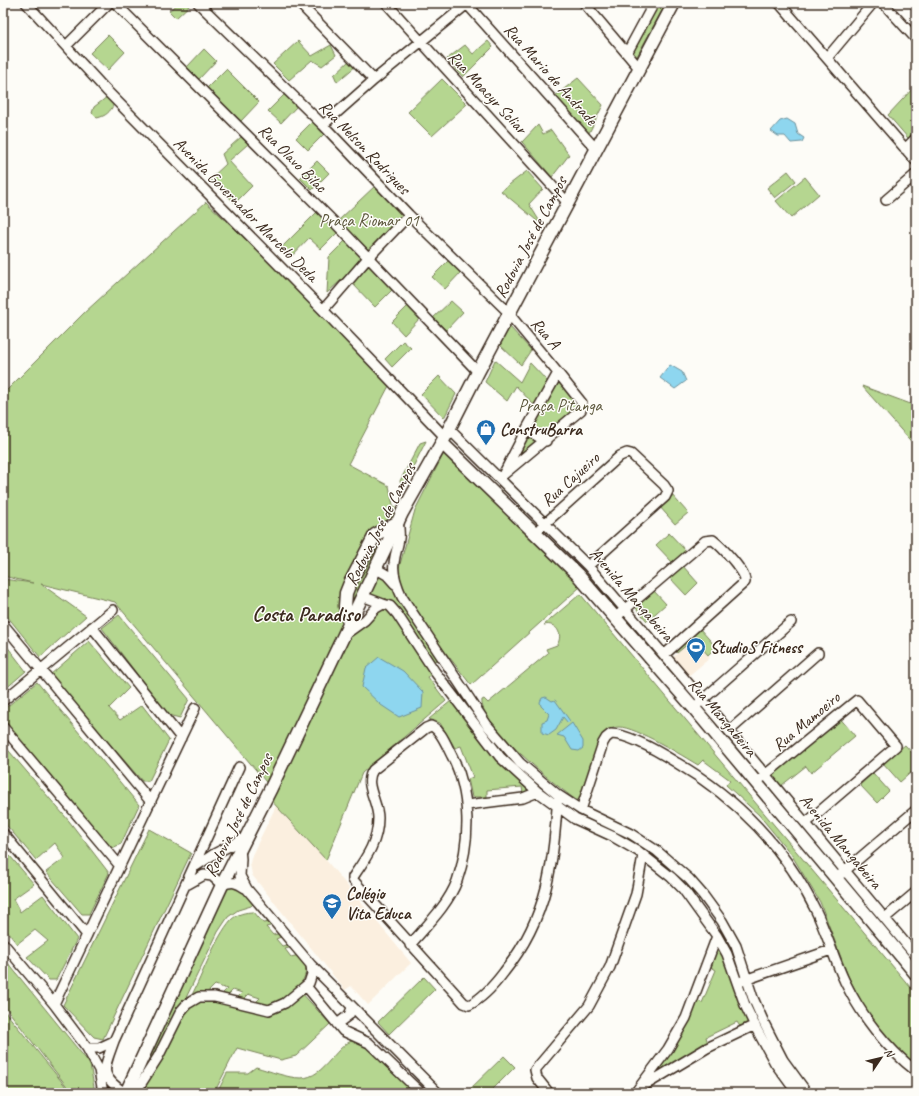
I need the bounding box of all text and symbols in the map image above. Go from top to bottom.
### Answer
street label: Rua Mario de Andrade [499,19,603,131]
street label: Rua Moacyr Scliar [444,46,533,140]
street label: Rua Nelson Rodrigues [315,96,416,200]
street label: Rua Olavo Bilac [254,120,332,198]
street label: Avenida Governador Marcelo Deda [169,133,324,288]
street label: Rodovia José de Campos [490,171,572,302]
park label: Praça Riomar 01 [319,210,420,231]
street label: Rua A [527,313,566,354]
park label: Praça Pitanga [518,395,603,416]
shop icon: ConstruBarra [475,418,497,446]
place label: ConstruBarra [500,419,583,440]
street label: Rua Cajueiro [537,447,605,511]
street label: Rodovia José de Campos [341,458,421,589]
street label: Avenida Mangabeira [585,543,679,646]
district label: Costa Paradiso [252,601,361,627]
sports icon: StudioS Fitness [685,636,707,664]
place label: StudioS Fitness [710,637,804,658]
street label: Rua Mangabeira [684,674,762,762]
street label: Rua Mamoeiro [768,686,845,756]
street label: Rodovia José de Campos [200,748,278,880]
street label: Avenida Mangabeira [795,790,887,894]
place label: Colégio Vita Educa [346,883,412,924]
school or university icon: Colégio Vita Educa [321,892,343,920]
north arrow [861,1038,901,1078]
text: N [882,1045,898,1061]

